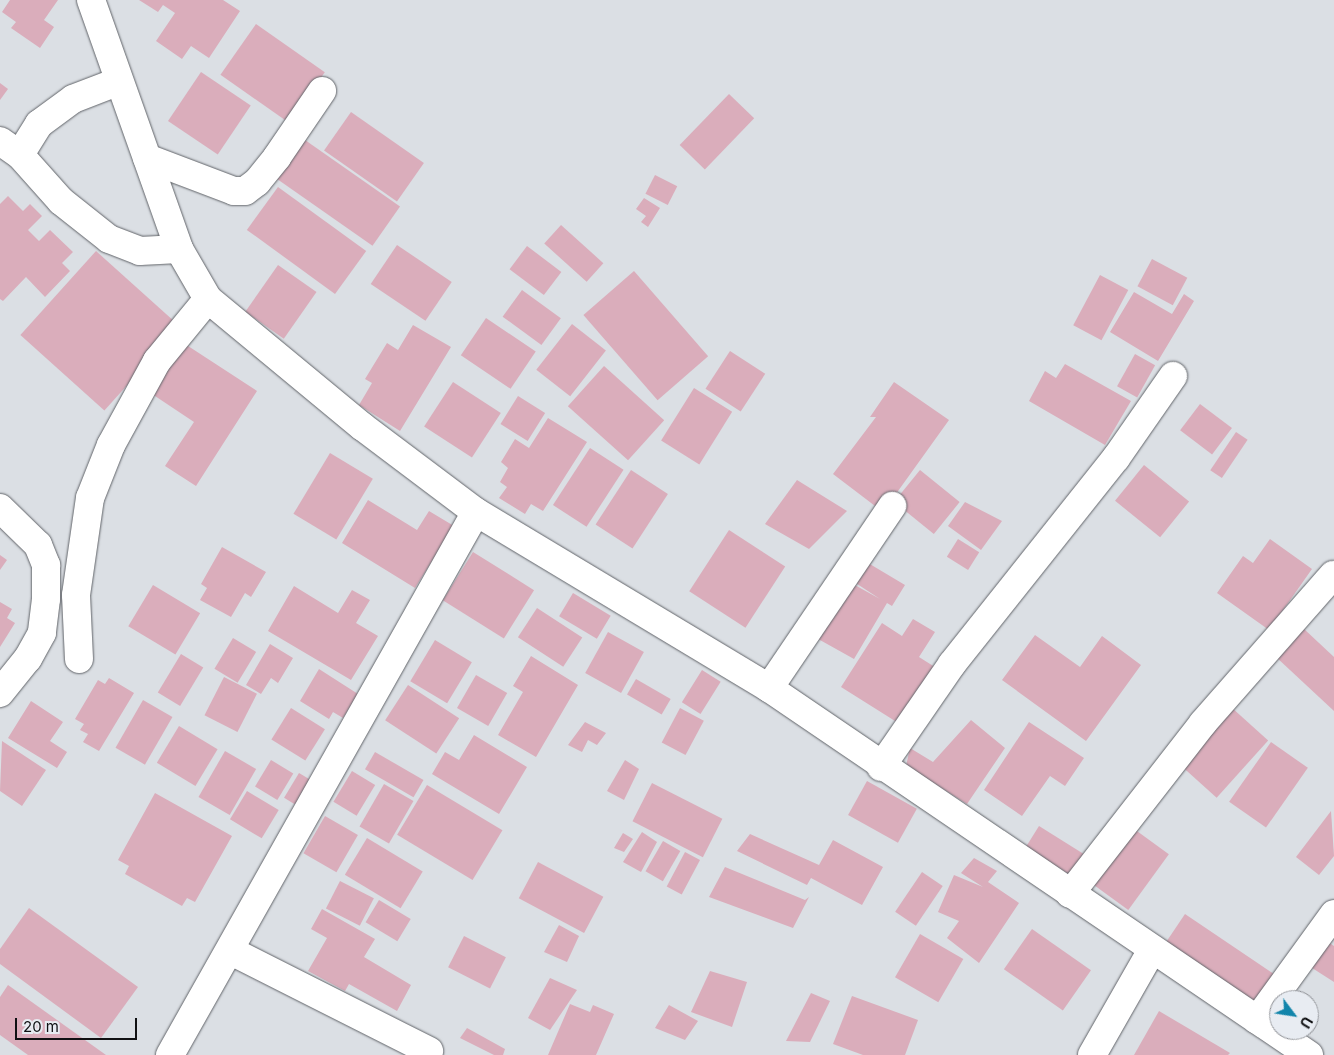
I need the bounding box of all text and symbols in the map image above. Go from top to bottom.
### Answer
north arrow [1269,990,1319,1040]
scale bar [18,1008,140,1040]
text: U [1297,1014,1316,1031]
text: 20 m [23,1017,59,1036]

